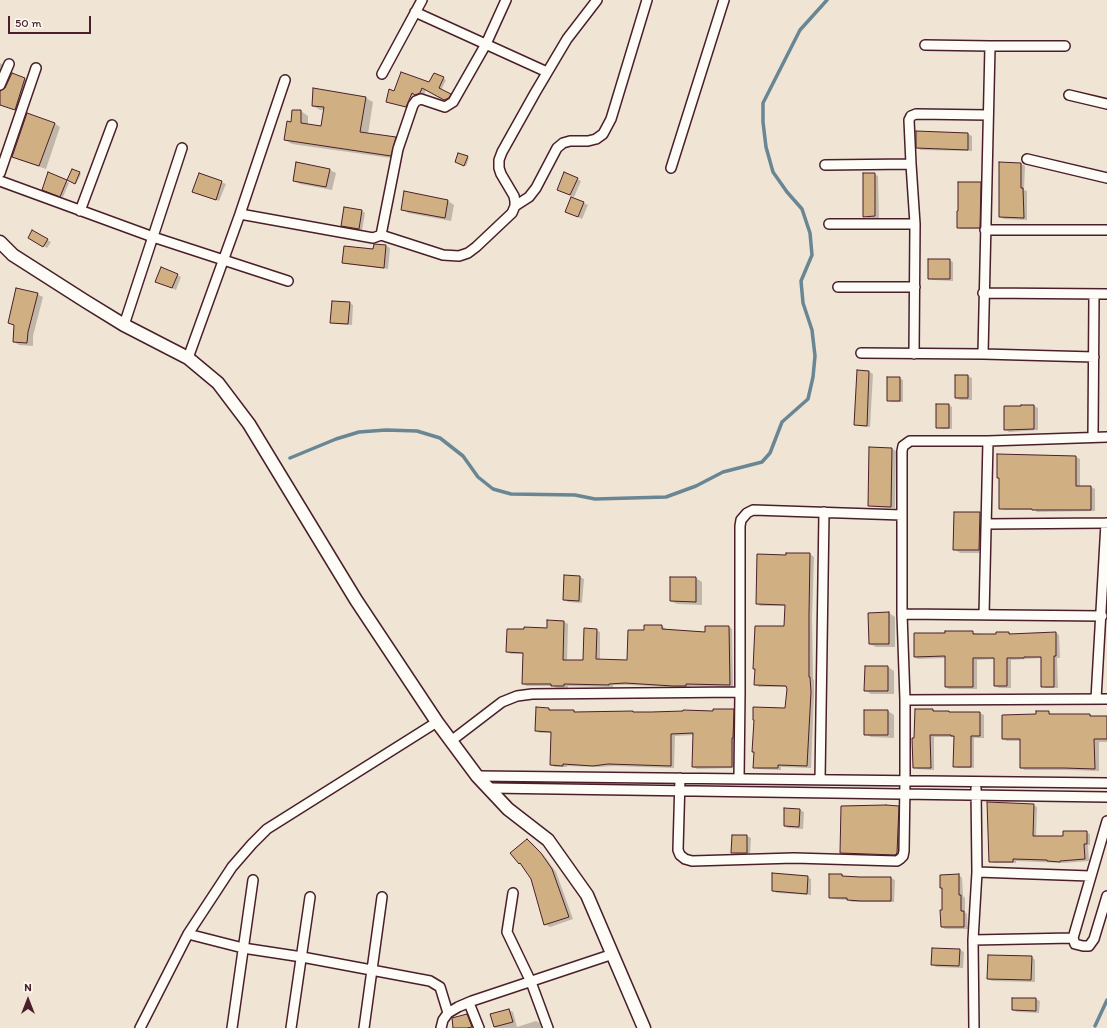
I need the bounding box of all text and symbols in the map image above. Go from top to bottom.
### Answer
scale bar [10,8,93,34]
text: 50 m [15,16,41,30]
north arrow [8,980,48,1020]
text: N [24,981,32,994]

